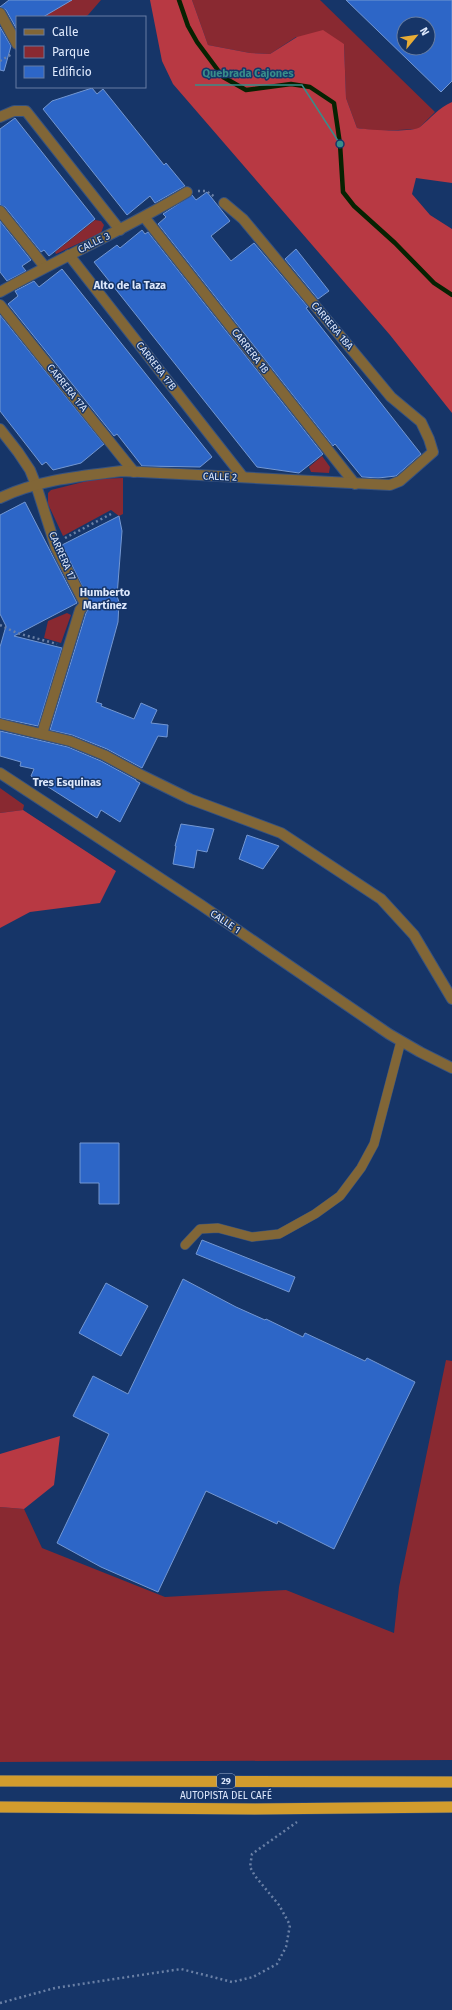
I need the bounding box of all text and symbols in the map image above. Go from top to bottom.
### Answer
legend [16,16,146,88]
north arrow [396,16,436,56]
text: Calle [52,25,79,39]
text: N [417,25,432,38]
text: Parque [52,45,90,59]
callout: Quebrada Cajones [195,62,302,85]
text: Edificio [52,65,92,79]
text: Quebrada Cajones [202,67,294,80]
street label: CALLE 3 [76,230,112,256]
district label: Alto de la Taza [93,279,166,292]
street label: CARRERA 18A [309,300,356,353]
street label: CARRERA 18 [229,326,271,376]
street label: CARRERA 17B [133,339,179,393]
street label: CARRERA 17A [44,362,90,414]
street label: CALLE 2 [203,470,237,484]
street label: CARRERA 17 [46,530,78,583]
district label: Humberto Martínez [80,586,131,612]
district label: Tres Esquinas [33,776,102,789]
street label: CALLE 1 [208,908,242,936]
road number: 29 [217,1774,235,1788]
street label: AUTOPISTA DEL CAFÉ [180,1788,272,1802]

